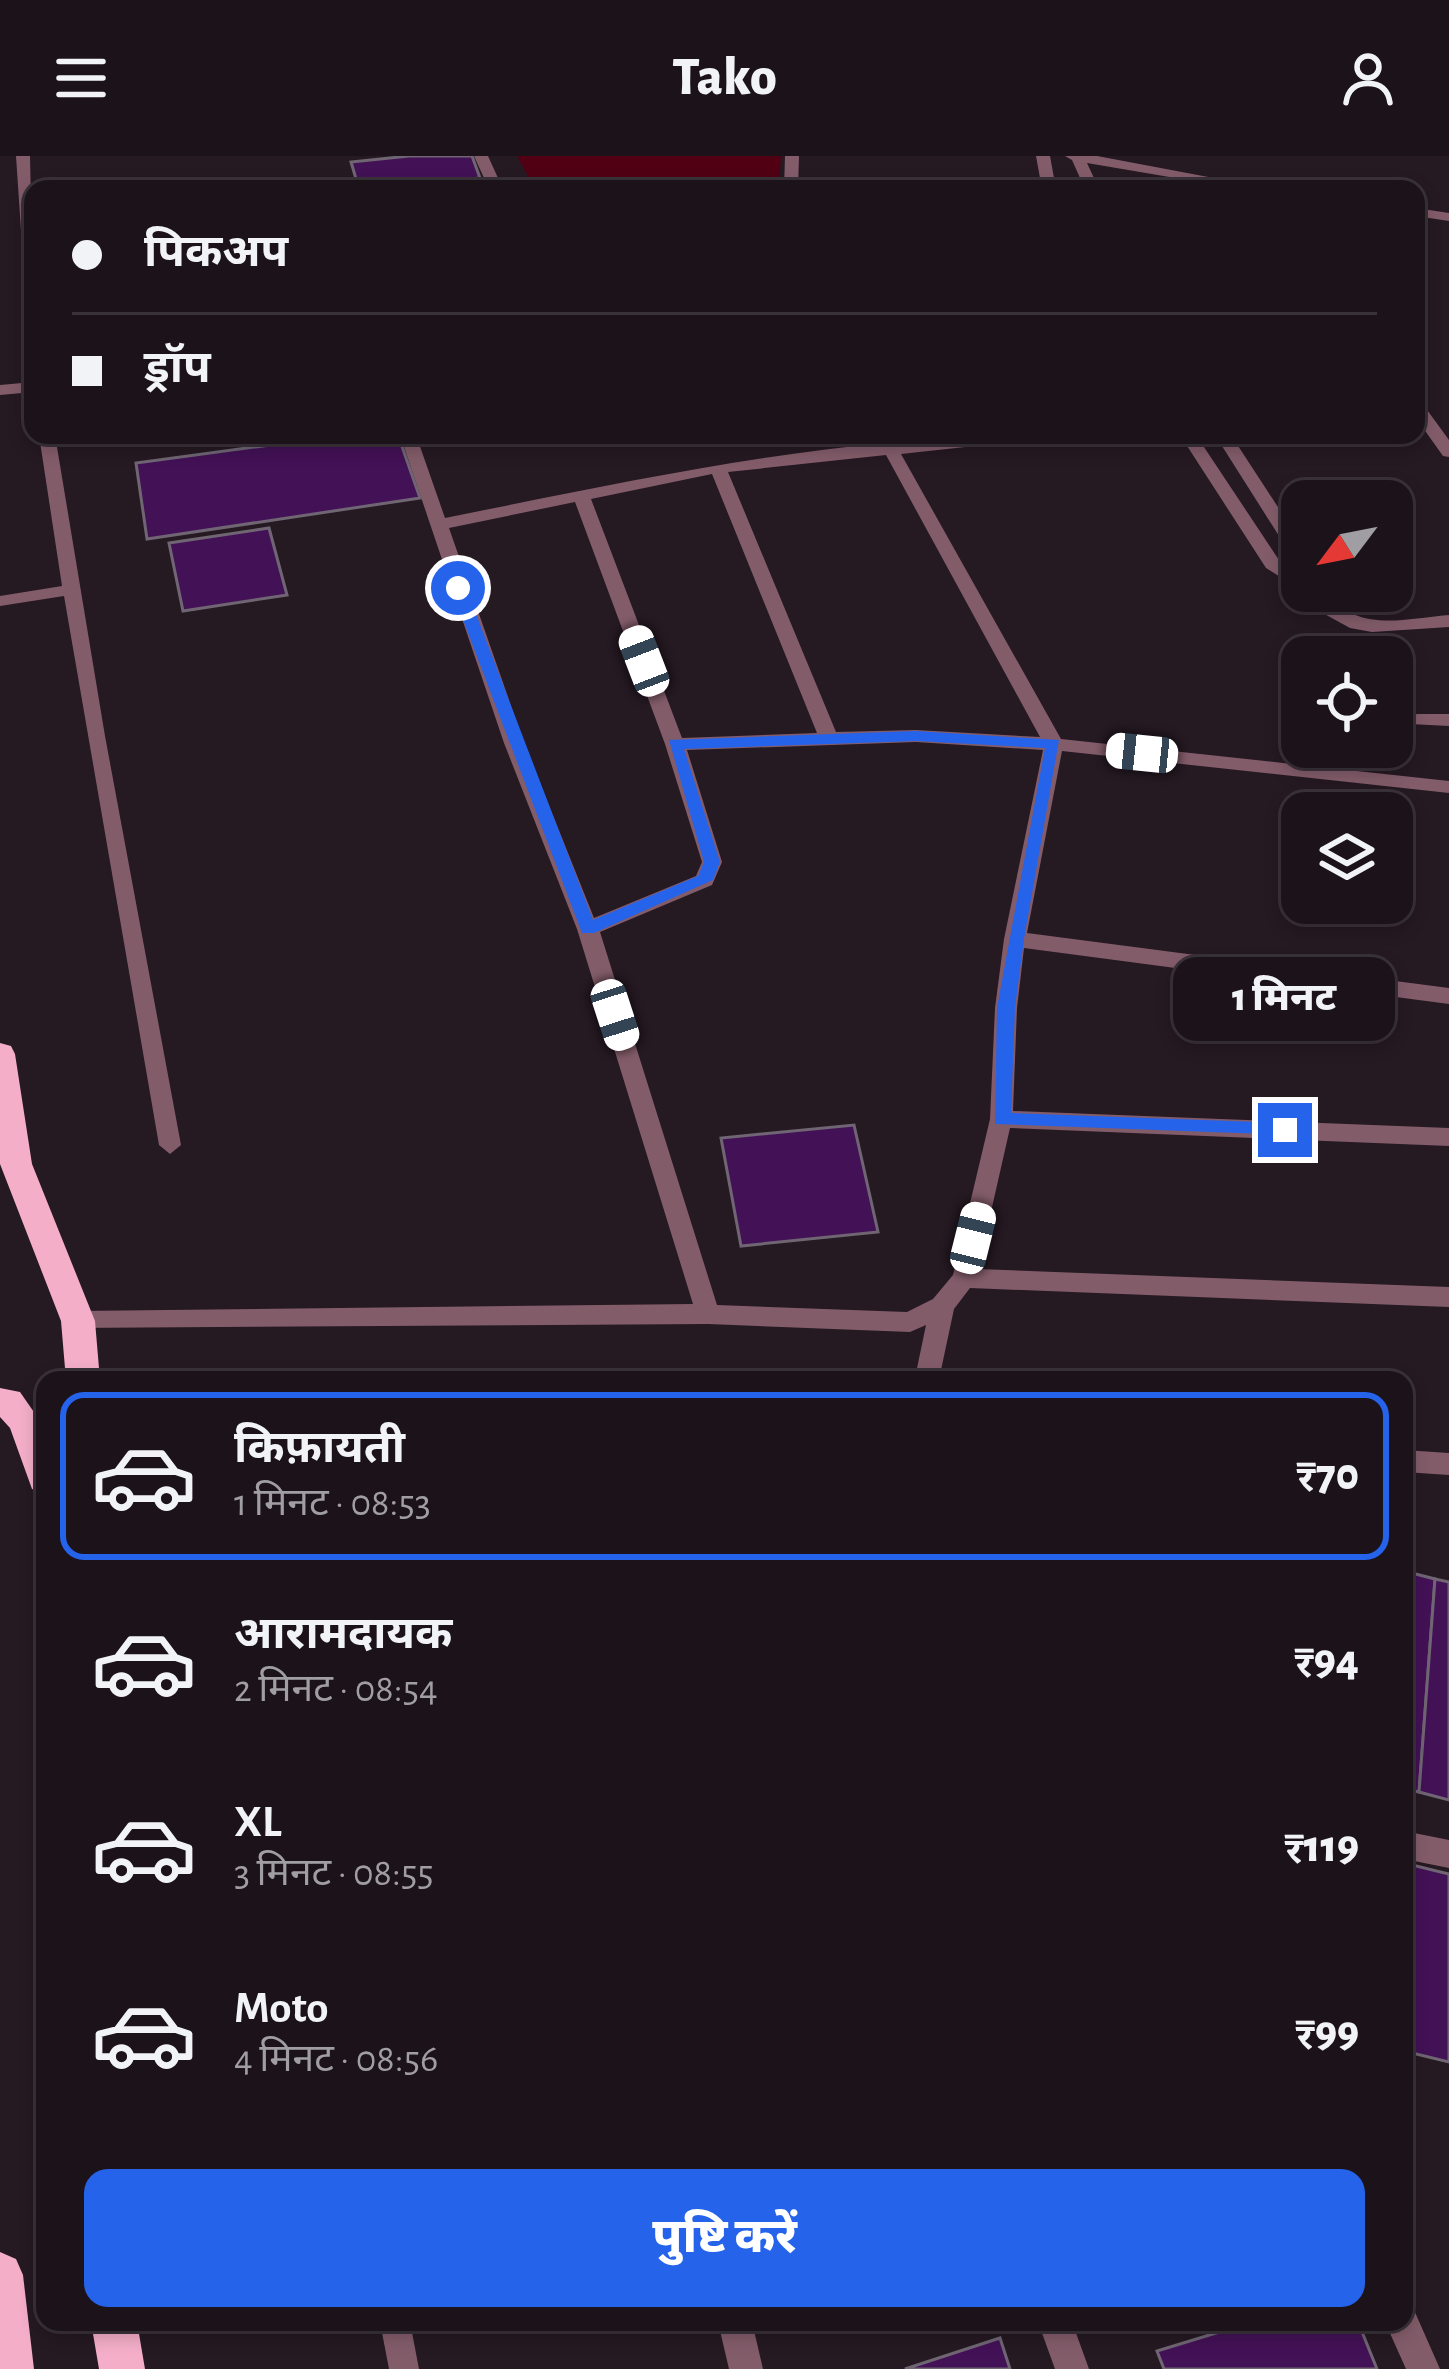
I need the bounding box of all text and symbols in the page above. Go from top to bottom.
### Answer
icon: menu [48,45,114,111]
icon: person [1335,45,1401,111]
text: Tako [672,51,777,105]
text: पिकअप [144,230,288,275]
text: ड्रॉप [144,346,211,391]
north arrow [1281,480,1413,612]
map controls [1281,480,1413,924]
route start [431,561,485,615]
car [614,621,674,701]
button: locate [1281,636,1413,768]
car [1104,731,1180,775]
button: layers [1281,792,1413,924]
callout: 1 मिनट [1174,956,1396,1040]
car [587,975,643,1055]
text: 1 मिनट [1232,979,1336,1018]
route end [1258,1103,1312,1157]
car [947,1199,999,1277]
icon: car [90,1422,198,1530]
text: किफ़ायती [234,1426,405,1471]
text: ₹70 [1296,1453,1359,1498]
text: 1 मिनट · 08:53 [234,1484,431,1523]
icon: car [90,1608,198,1716]
text: आरामदायक [234,1612,452,1657]
text: ₹94 [1294,1639,1359,1684]
text: 2 मिनट · 08:54 [234,1670,438,1709]
icon: car [90,1794,198,1902]
text: XL [234,1800,282,1845]
text: ₹119 [1284,1825,1359,1870]
text: 3 मिनट · 08:55 [234,1854,434,1893]
icon: car [90,1980,198,2088]
text: Moto [234,1986,329,2031]
text: ₹99 [1296,2011,1359,2056]
text: 4 मिनट · 08:56 [234,2040,438,2079]
button: पुष्टि करें [84,2169,1365,2307]

